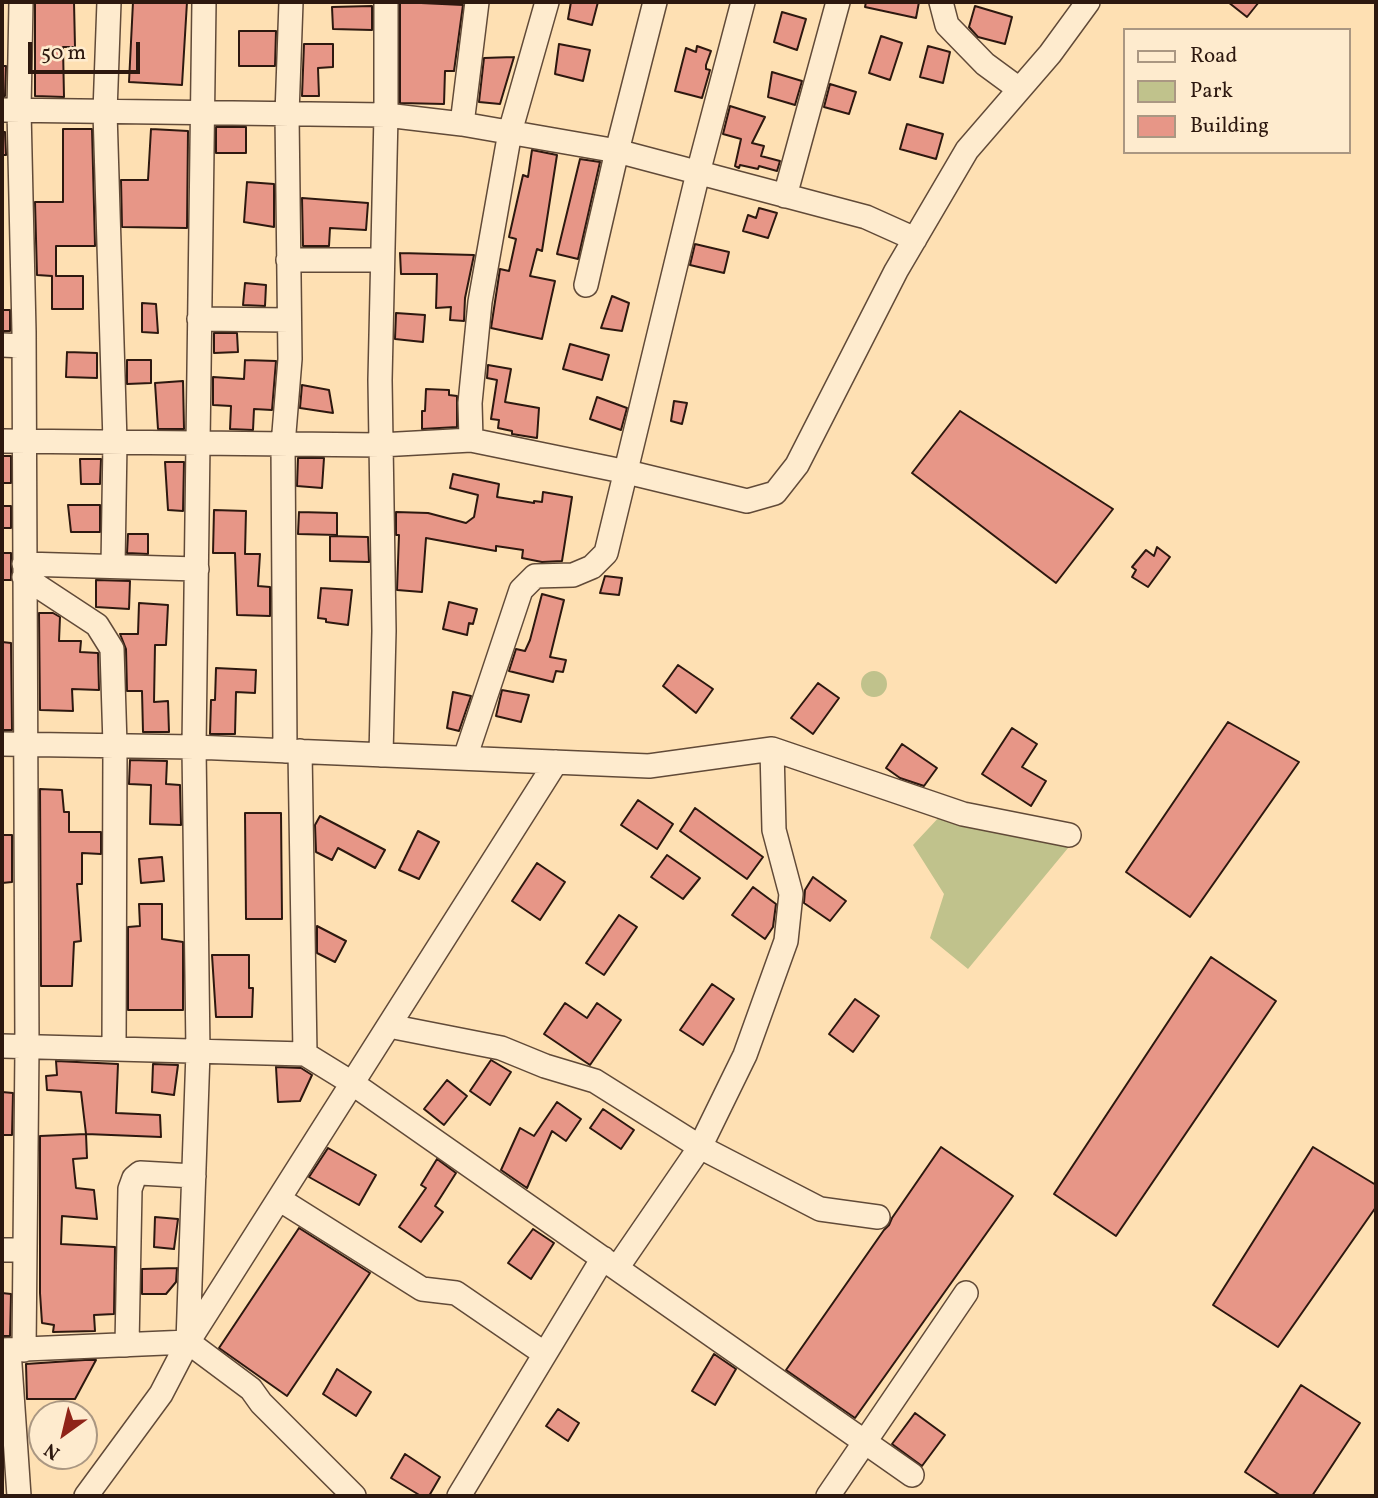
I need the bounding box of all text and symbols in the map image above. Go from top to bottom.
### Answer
scale bar [32,28,144,72]
legend [1122,28,1350,154]
text: 50 m [41,39,86,68]
text: Road [1190,42,1237,71]
text: Park [1190,77,1233,106]
text: Building [1190,112,1269,141]
north arrow [28,1400,98,1470]
text: N [39,1436,65,1465]

